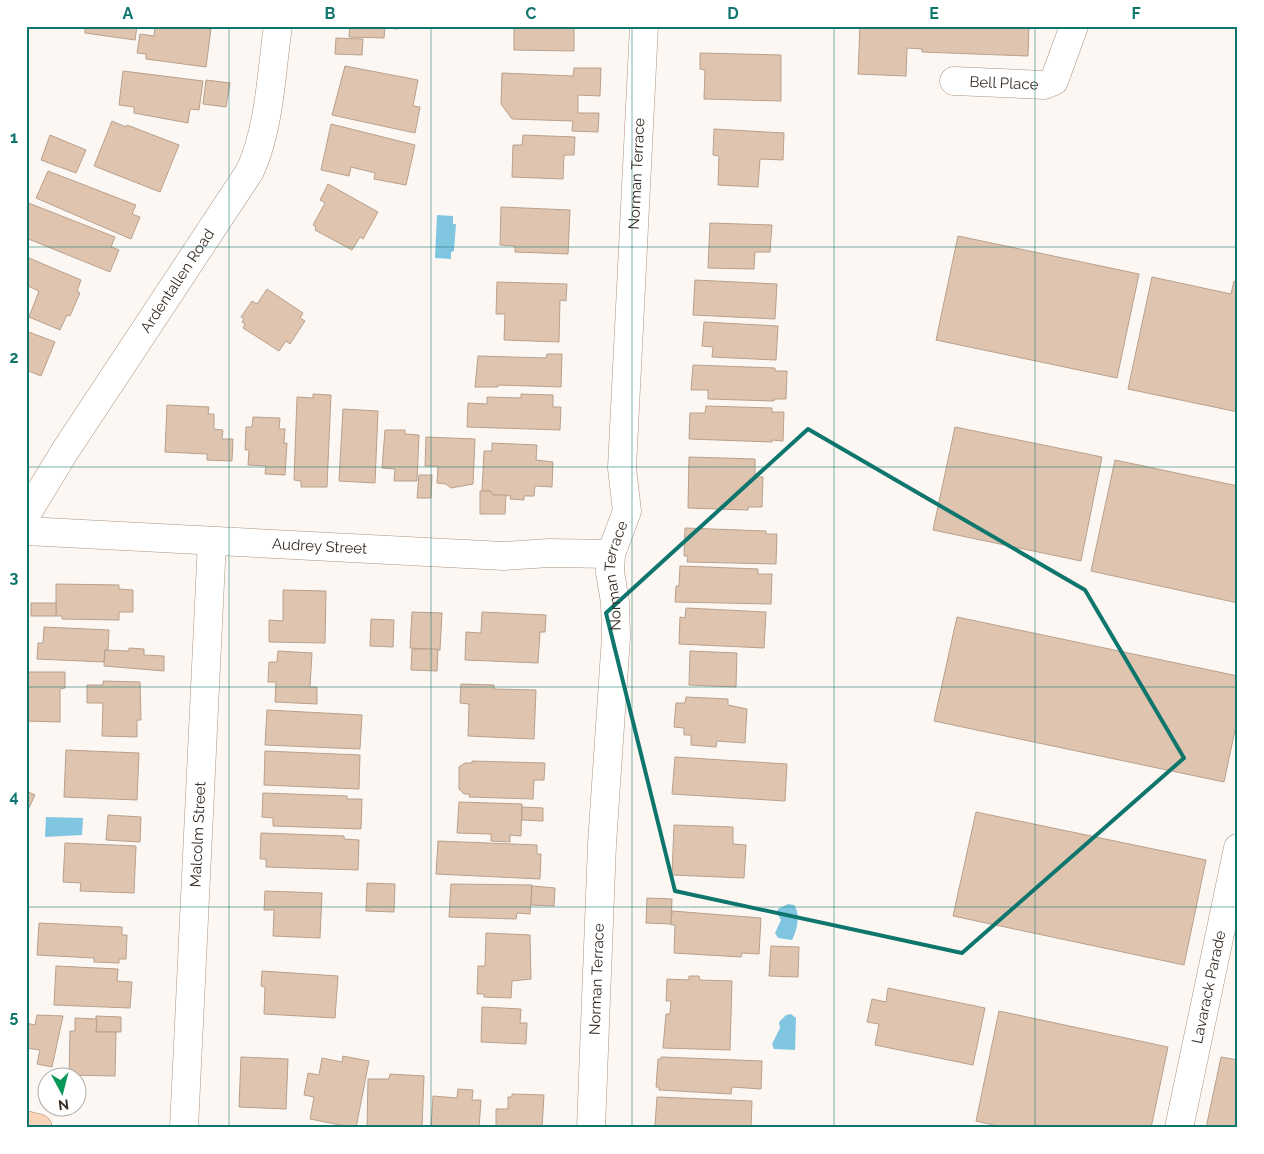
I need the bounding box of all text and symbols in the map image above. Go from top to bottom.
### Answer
text: A [123,4,134,23]
text: B [325,4,336,23]
text: C [526,4,537,23]
text: D [727,4,739,23]
text: E [929,4,939,23]
text: F [1131,4,1141,23]
street label: Bell Place [969,73,1039,94]
street label: Norman Terrace [625,117,648,230]
text: 1 [10,128,18,147]
street label: Ardentallen Road [137,225,218,336]
text: 2 [9,348,19,367]
street label: Norman Terrace [601,518,632,631]
street label: Audrey Street [272,535,368,558]
text: 3 [10,568,19,587]
street label: Malcolm Street [186,781,210,888]
text: 4 [9,787,19,806]
street label: Norman Terrace [586,923,608,1035]
street label: Lavarack Parade [1188,929,1229,1045]
text: 5 [10,1007,19,1026]
north arrow [38,1066,88,1116]
text: N [57,1096,70,1113]

